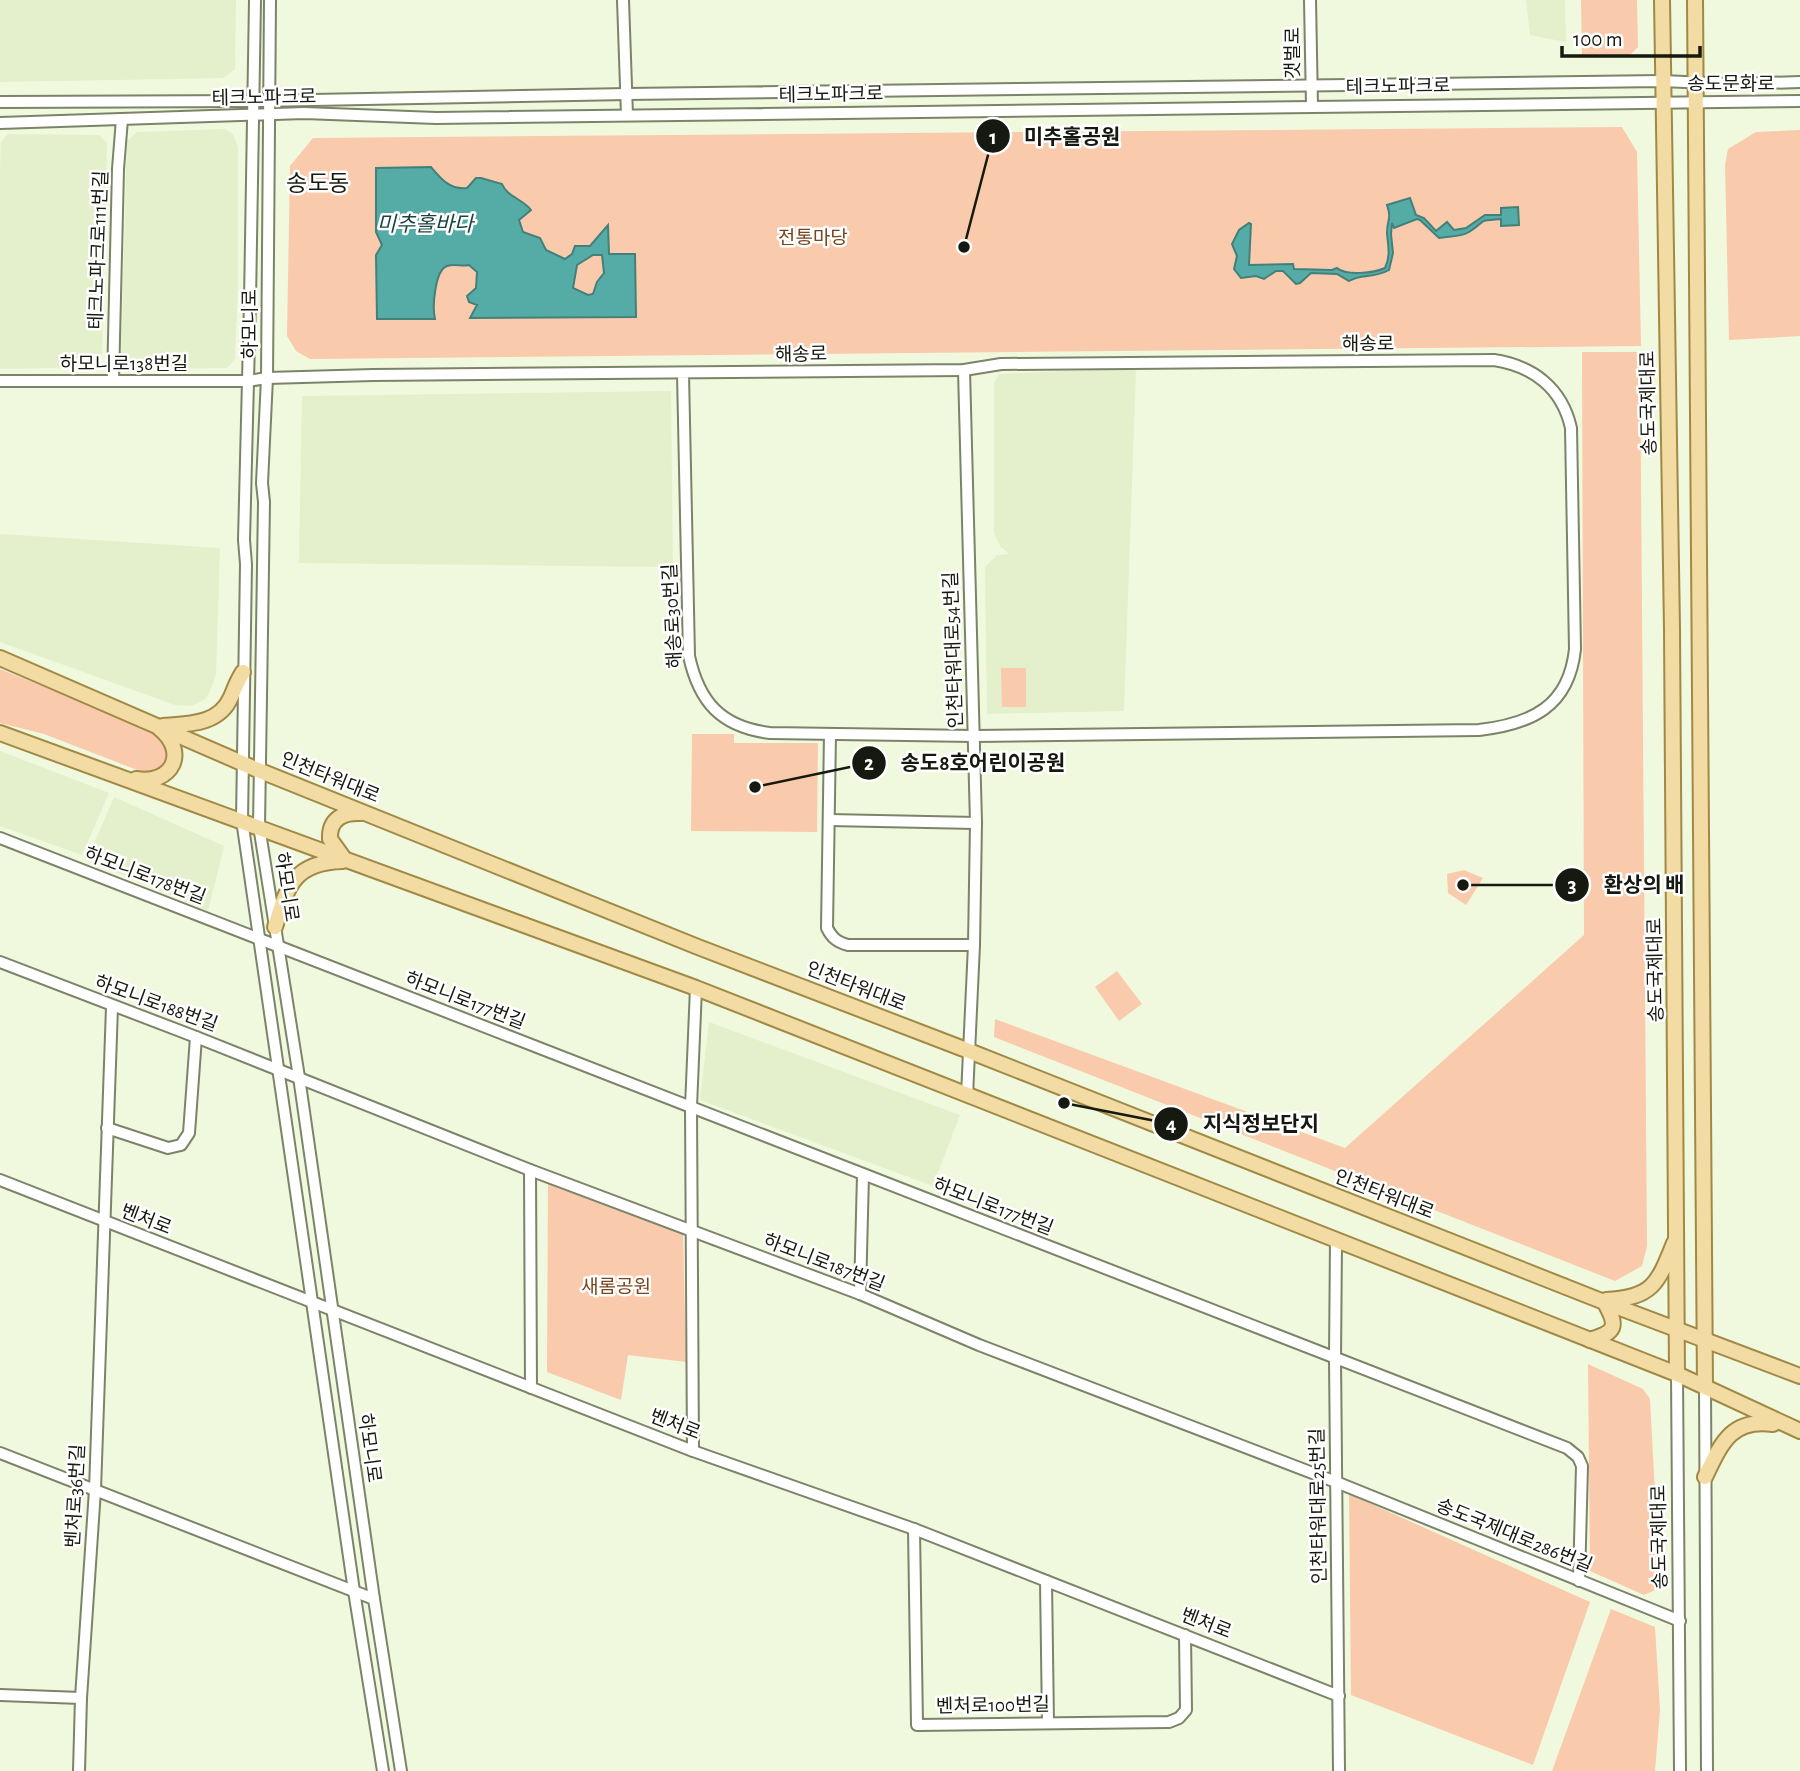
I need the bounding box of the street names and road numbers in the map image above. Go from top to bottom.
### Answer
street label: 갯벌로 [1283,27,1303,79]
street label: 송도문화로 [1687,74,1775,94]
street label: 테크노파크로 [1345,76,1451,97]
street label: 테크노파크로 [778,84,884,105]
street label: 테크노파크로 [211,87,317,108]
street label: 테크노파크로111번길 [86,170,111,330]
street label: 하모니로 [240,289,260,359]
street label: 해송로 [1342,334,1394,354]
street label: 해송로 [775,344,827,365]
street label: 송도국제대로 [1638,350,1659,456]
street label: 하모니로138번길 [60,354,188,374]
street label: 해송로30번길 [660,563,685,669]
street label: 인천타워대로54번길 [941,571,966,729]
street label: 인천타워대로 [278,749,383,806]
street label: 하모니로178번길 [82,843,209,908]
street label: 하모니로 [271,851,302,923]
street label: 송도국제대로 [1645,917,1666,1023]
street label: 인천타워대로 [804,958,909,1015]
street label: 하모니로177번길 [402,968,528,1033]
street label: 하모니로188번길 [92,972,220,1035]
street label: 인천타워대로 [1332,1166,1437,1223]
street label: 하모니로177번길 [930,1174,1056,1239]
street label: 벤처로 [118,1201,174,1238]
street label: 하모니로187번길 [761,1230,888,1295]
street label: 벤처로 [647,1406,703,1443]
street label: 하모니로 [355,1412,384,1484]
street label: 인천타워대로25번길 [1307,1428,1330,1584]
street label: 벤처로36번길 [63,1443,88,1549]
street label: 송도국제대로 [1649,1484,1670,1590]
street label: 송도국제대로286번길 [1433,1495,1595,1576]
street label: 벤처로 [1178,1605,1234,1642]
street label: 벤처로100번길 [936,1695,1050,1716]

